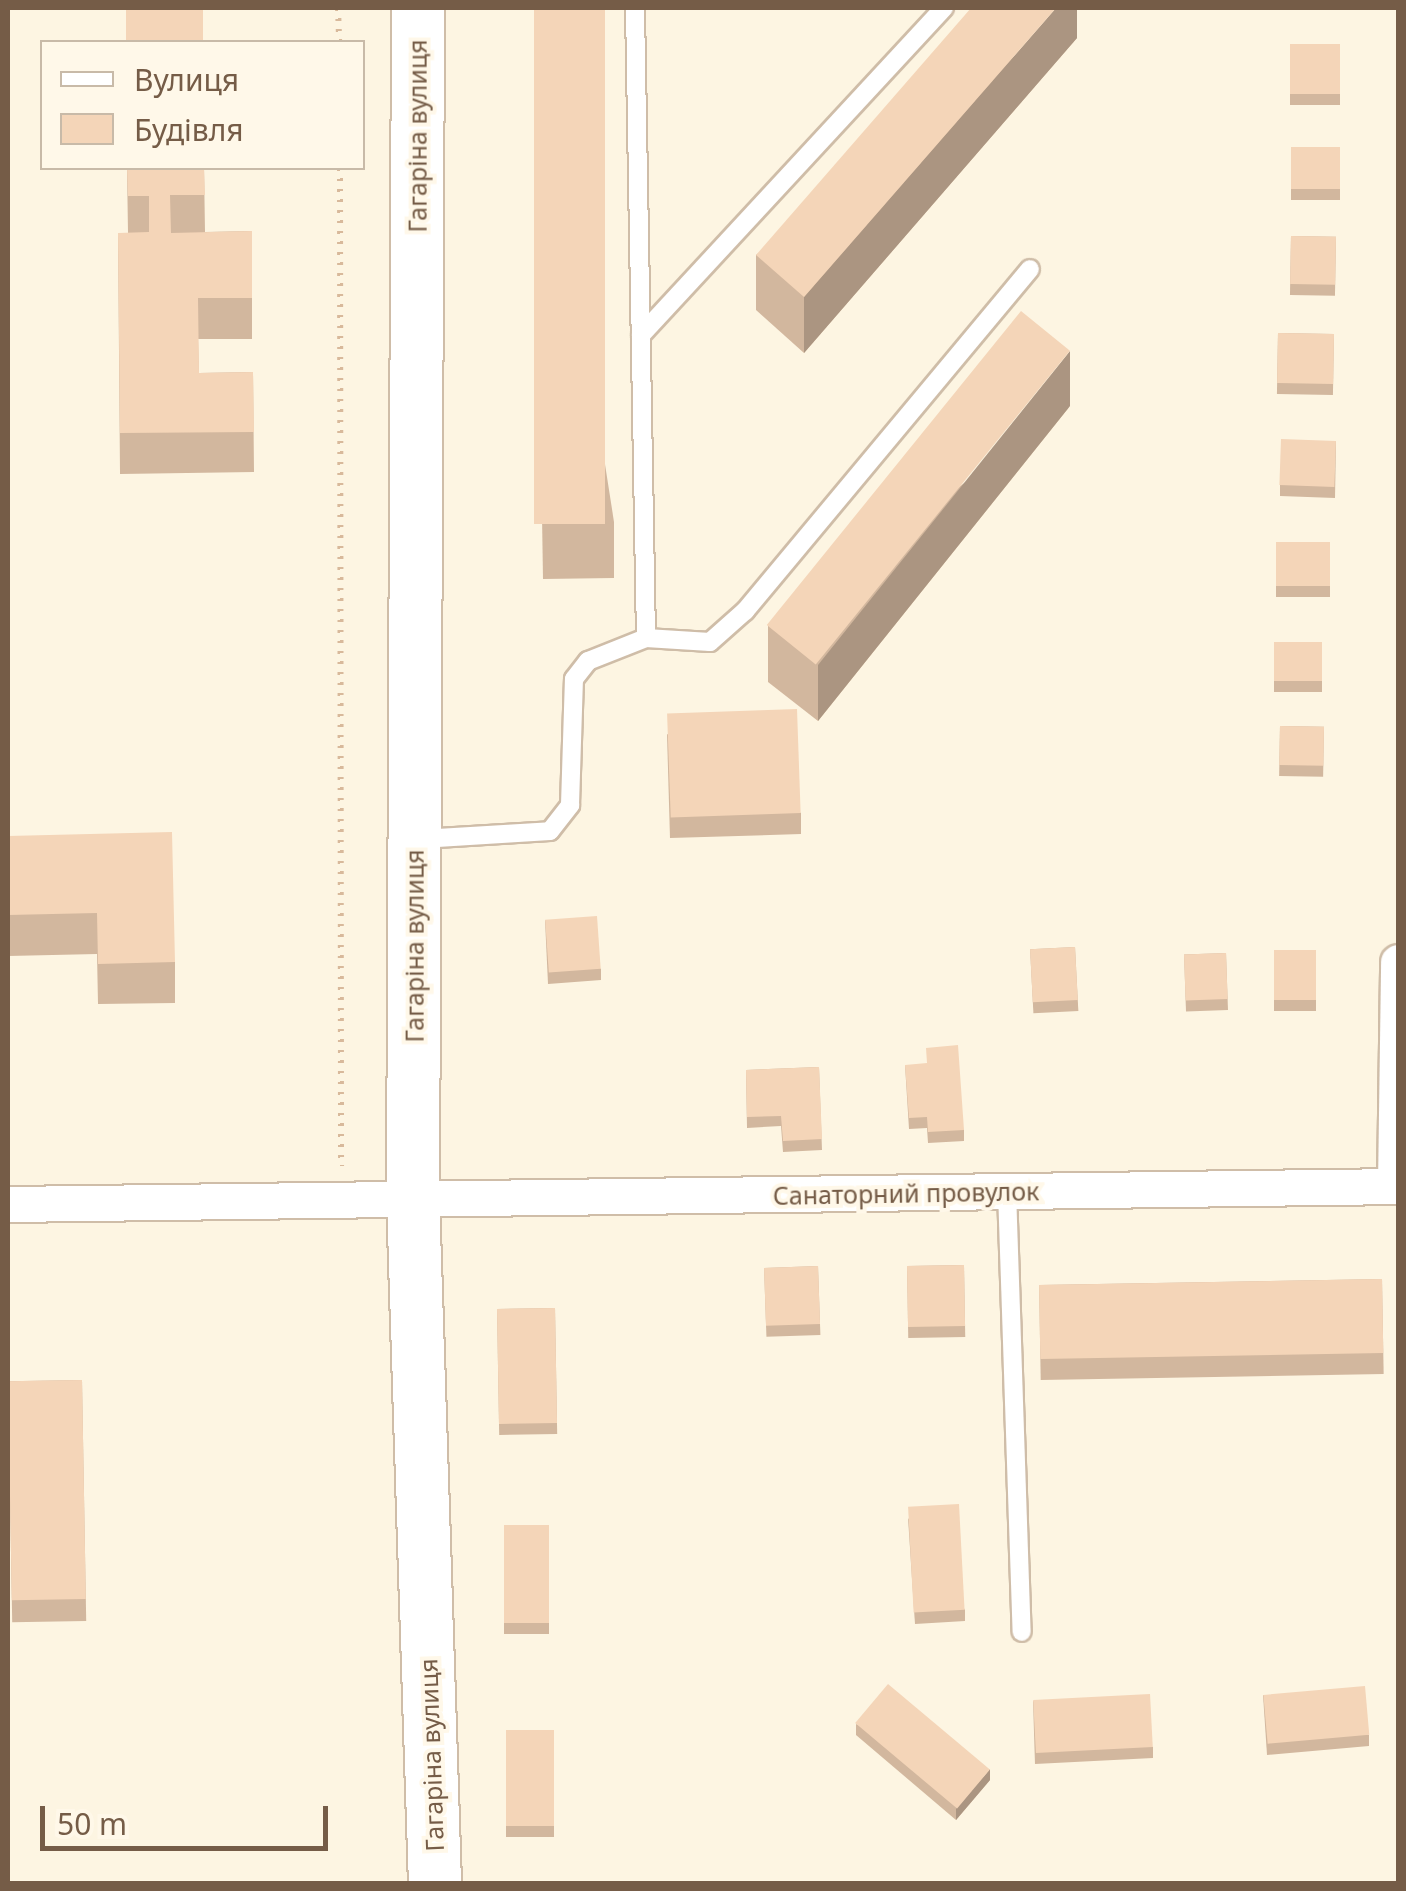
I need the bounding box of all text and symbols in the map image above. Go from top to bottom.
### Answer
street label: Гагаріна вулиця [402,39,432,233]
legend [40,40,365,170]
text: Вулиця [134,59,239,100]
text: Будівля [134,109,244,150]
street label: Гагаріна вулиця [399,849,429,1043]
street label: Санаторний провулок [772,1176,1040,1210]
street label: Гагаріна вулиця [413,1658,449,1852]
scale bar [45,1786,332,1848]
text: 50 m [57,1803,127,1844]

